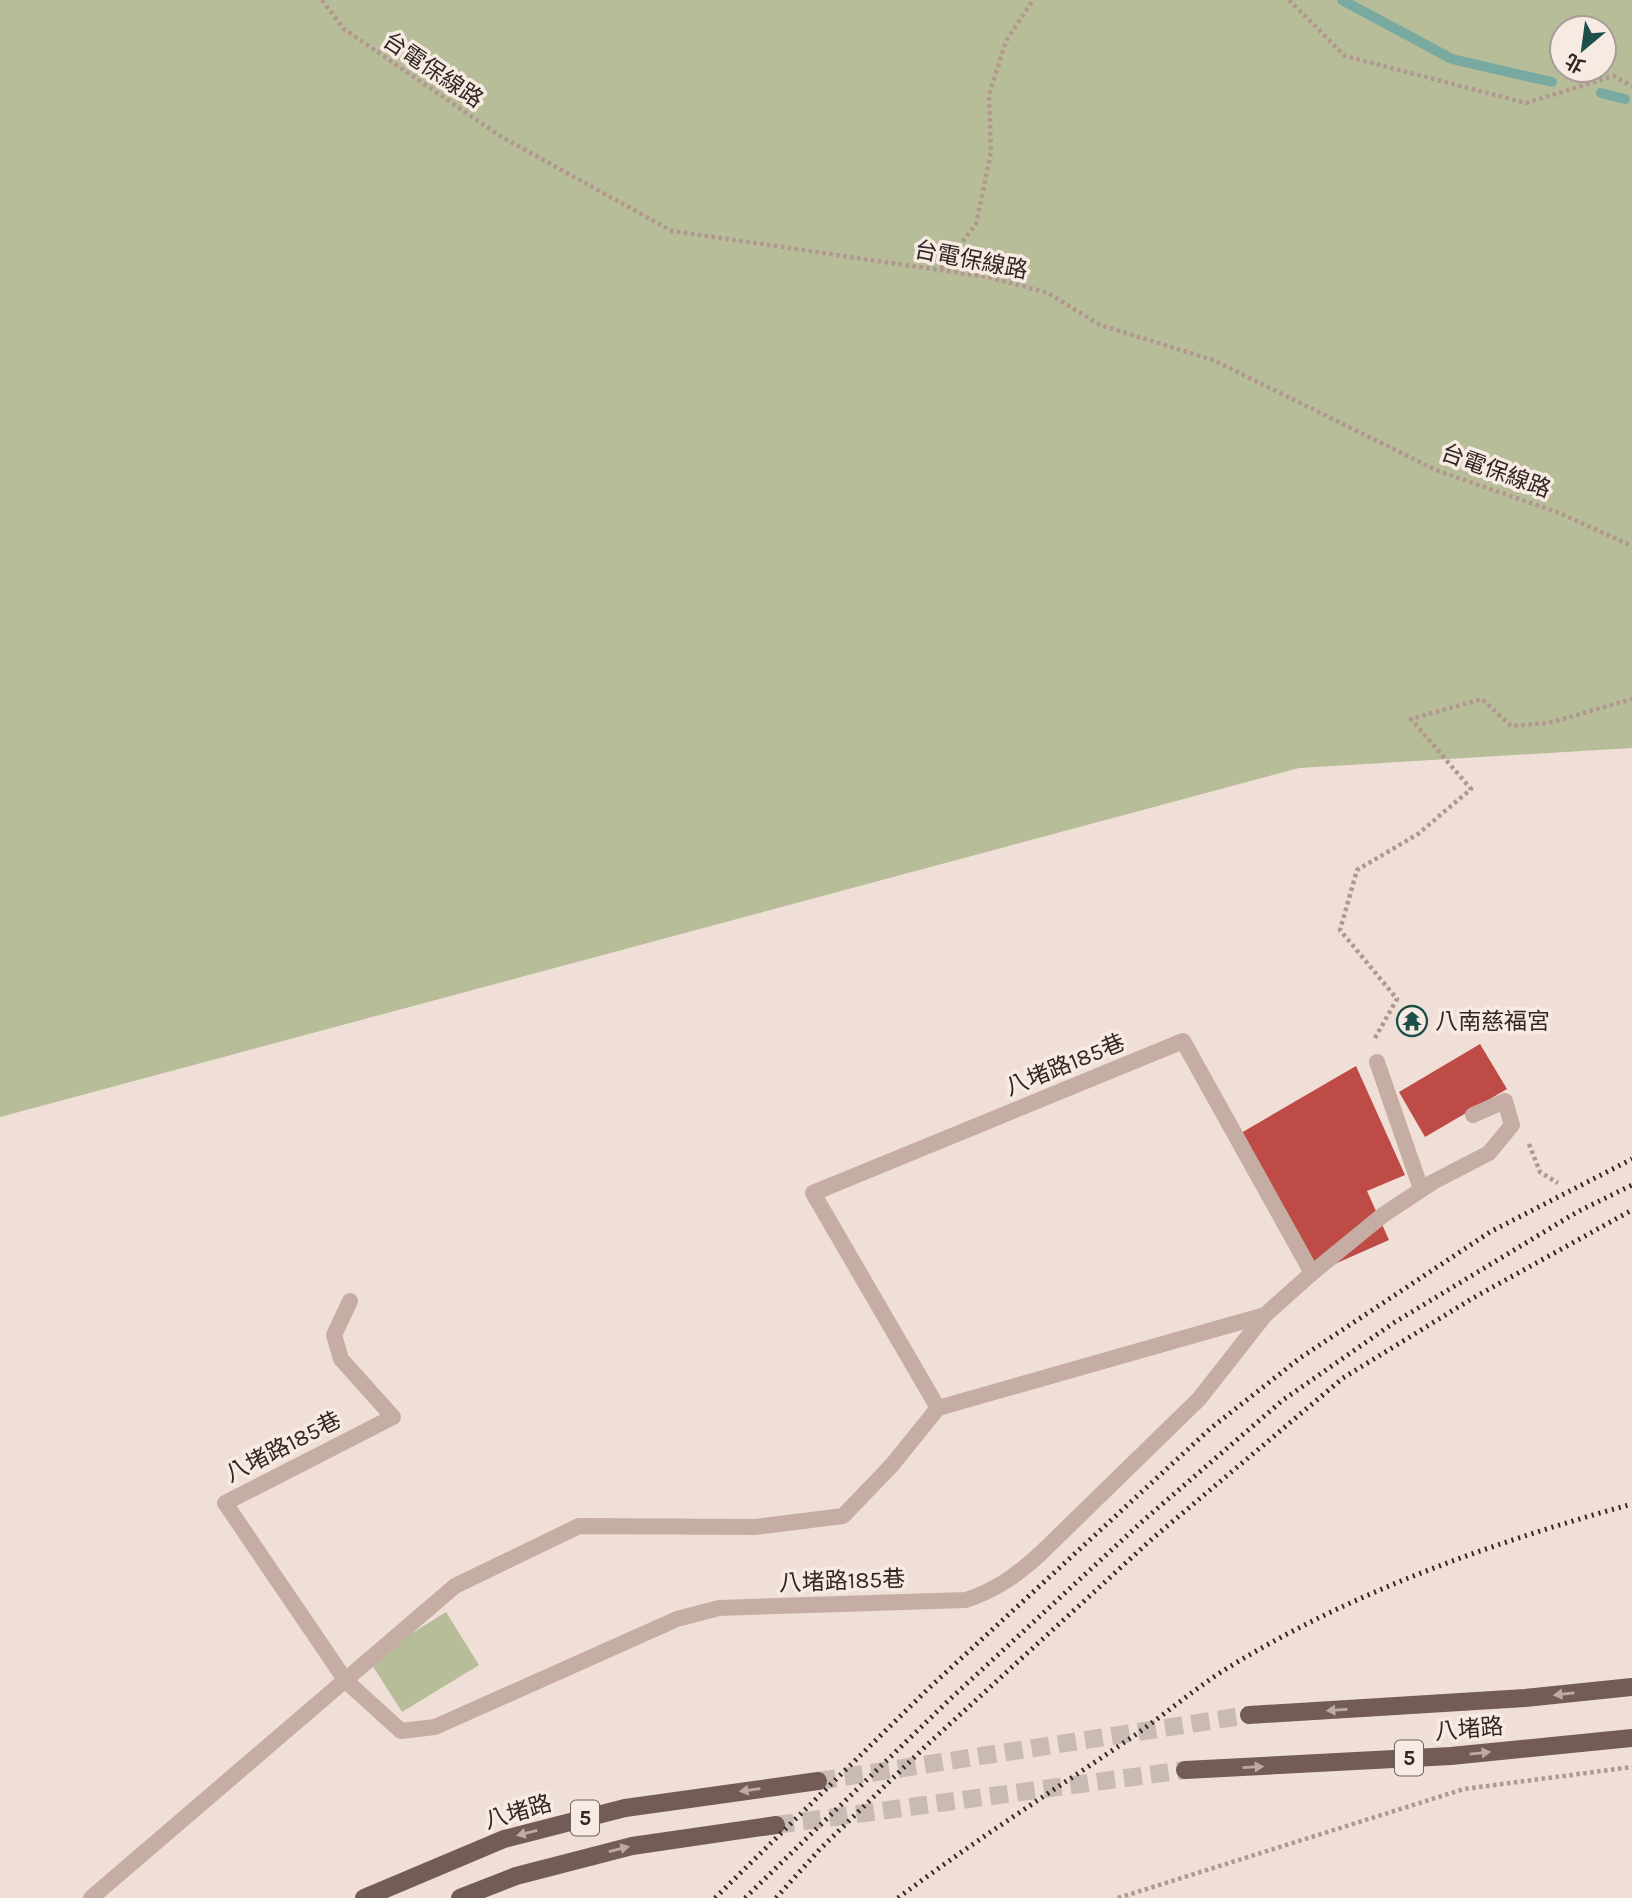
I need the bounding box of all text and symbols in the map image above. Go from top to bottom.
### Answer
north arrow [1548,14,1618,84]
street label: 台電保線路 [378,27,488,113]
text: 北 [1562,49,1589,77]
street label: 台電保線路 [912,236,1030,284]
street label: 台電保線路 [1437,439,1555,503]
temple icon: 八南慈福宮 [1395,1004,1429,1038]
place label: 八南慈福宮 [1435,1008,1550,1035]
street label: 八堵路185巷 [1001,1029,1129,1101]
street label: 八堵路185巷 [220,1406,346,1488]
street label: 八堵路185巷 [778,1565,906,1597]
one-way arrow [1553,1689,1575,1700]
one-way arrow [1326,1705,1348,1716]
street label: 八堵路 [1433,1713,1505,1745]
road number: 5 [1395,1740,1423,1776]
one-way arrow [1469,1747,1491,1758]
one-way arrow [1242,1761,1264,1772]
one-way arrow [739,1785,761,1796]
street label: 八堵路 [481,1790,555,1834]
road number: 5 [571,1800,599,1836]
one-way arrow [516,1828,538,1839]
one-way arrow [608,1843,630,1854]

